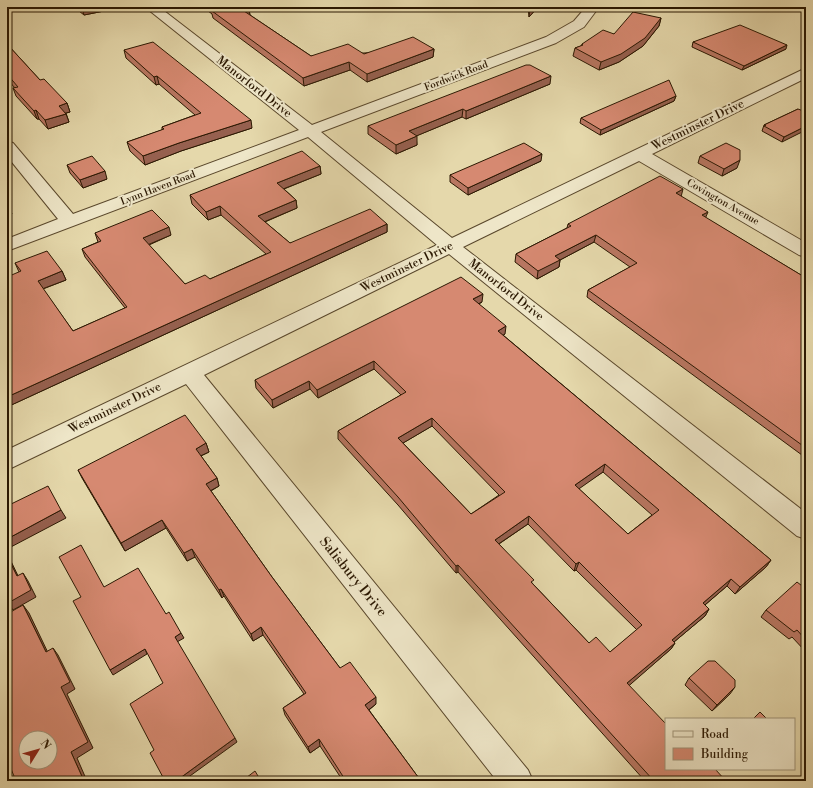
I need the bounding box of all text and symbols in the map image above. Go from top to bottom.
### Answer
street label: Manorford Drive [213,53,295,121]
street label: Fordwick Road [422,58,490,94]
street label: Westminster Drive [648,96,747,154]
street label: Lynn Haven Road [119,168,197,208]
street label: Covington Avenue [685,176,761,228]
street label: Westminster Drive [357,238,456,296]
street label: Manorford Drive [465,256,547,324]
street label: Westminster Drive [65,379,164,437]
street label: Salisbury Drive [315,533,391,621]
legend [665,718,795,770]
text: Road [701,727,729,742]
north arrow [18,730,58,770]
text: N [37,737,54,753]
text: Building [700,747,749,762]

